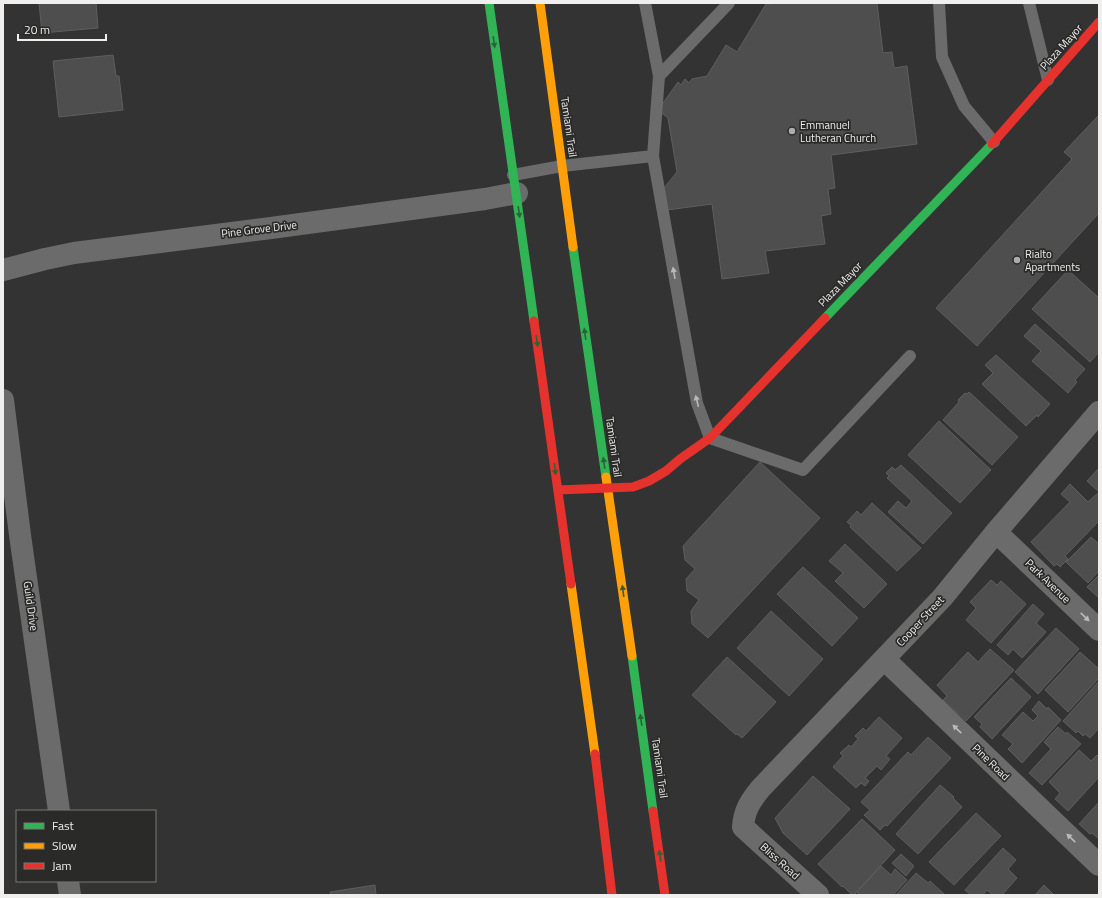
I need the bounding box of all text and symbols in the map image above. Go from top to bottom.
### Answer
scale bar [18,16,106,42]
text: 20 m [24,20,50,39]
street label: Plaza Mayor [1036,20,1086,74]
one-way arrow [491,36,497,48]
street label: Tamiami Trail [557,96,581,158]
place label: Emmanuel Lutheran Church [800,117,876,146]
marker: Emmanuel Lutheran Church [787,126,797,136]
one-way arrow [516,206,522,218]
street label: Pine Grove Drive [220,216,298,242]
place label: Rialto Apartments [1025,246,1080,275]
marker: Rialto Apartments [1012,255,1022,265]
street label: Plaza Mayor [814,258,866,310]
one-way arrow [671,267,677,279]
one-way arrow [582,328,588,340]
one-way arrow [534,335,540,347]
one-way arrow [694,395,700,407]
street label: Tamiami Trail [602,416,626,478]
one-way arrow [601,457,607,469]
one-way arrow [552,463,558,475]
street label: Park Avenue [1022,555,1075,607]
street label: Guild Drive [20,580,42,632]
one-way arrow [620,585,626,597]
street label: Cooper Street [893,592,948,650]
one-way arrow [1080,612,1090,622]
one-way arrow [638,714,644,726]
one-way arrow [952,725,961,734]
street label: Tamiami Trail [648,737,672,799]
street label: Pine Road [969,740,1013,784]
legend [16,810,156,882]
text: Fast [52,816,75,835]
one-way arrow [1066,833,1076,843]
text: Slow [52,836,77,855]
street label: Bliss Road [757,839,803,883]
one-way arrow [657,850,663,862]
text: Jam [52,856,72,875]

